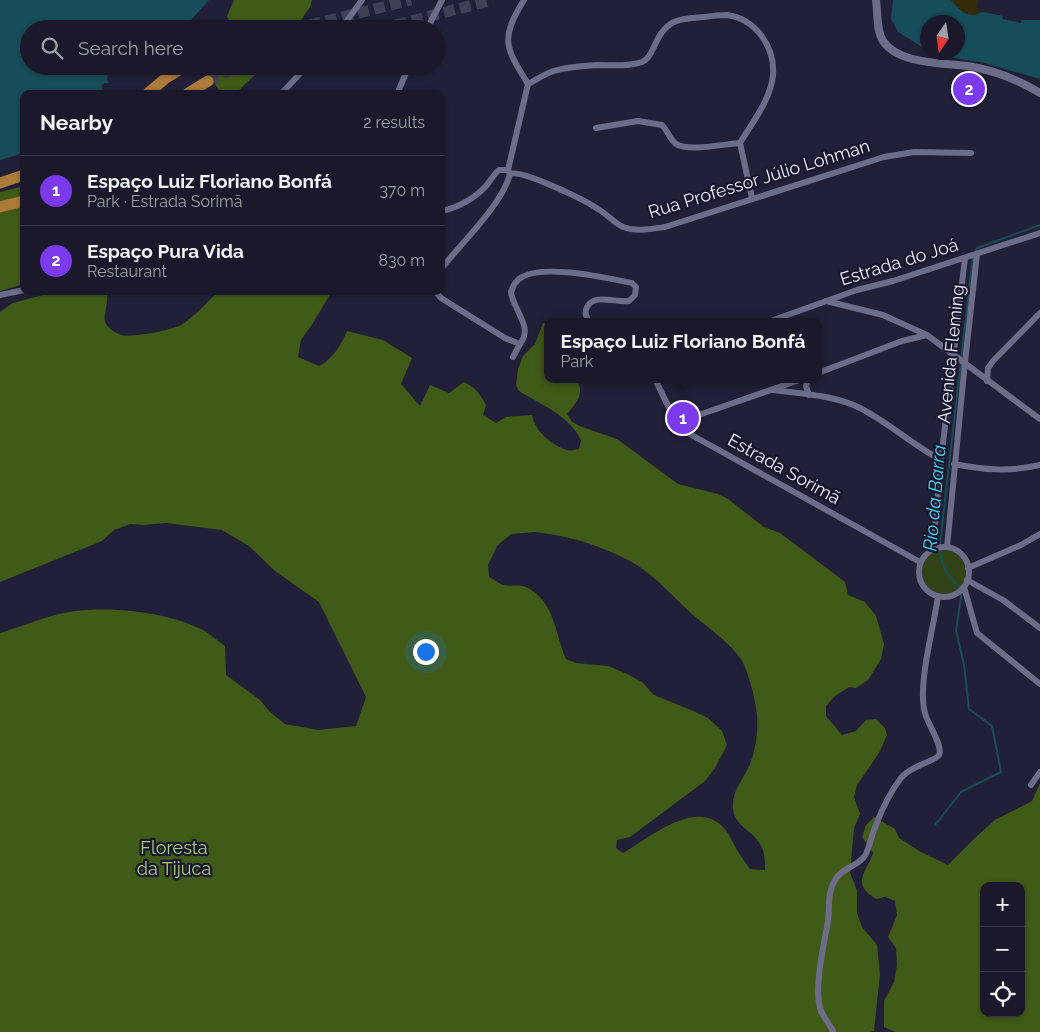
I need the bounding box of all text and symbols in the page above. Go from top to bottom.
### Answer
north arrow [920,15,965,60]
search box [20,20,445,75]
icon: search [38,34,66,62]
text: Search here [78,37,184,59]
pin: 2 [953,70,985,108]
text: Nearby [40,110,113,135]
text: 2 results [363,113,425,132]
street label: Rua Professor Júlio Lohman [646,135,872,222]
text: Espaço Luiz Floriano Bonfá [87,170,332,192]
text: 1 [52,181,60,200]
text: 370 m [379,181,425,200]
text: Park · Estrada Sorimã [87,192,242,211]
street label: Estrada do Joá [837,234,960,289]
text: Espaço Pura Vida [87,240,244,262]
text: 2 [51,251,61,270]
text: 830 m [378,251,425,270]
text: Restaurant [87,262,167,281]
street label: Avenida Fleming [933,283,968,424]
popup [544,318,822,383]
text: Espaço Luiz Floriano Bonfá [561,330,805,352]
text: Park [561,352,593,371]
pin: 1 [667,399,699,437]
street label: Estrada Sorimã [724,429,844,508]
water label: Rio da Barra [918,444,950,552]
your location [413,639,439,665]
park label: Floresta da Tijuca [137,837,211,879]
map controls [980,882,1025,1017]
button: + [980,882,1025,927]
button: − [980,927,1025,972]
button: locate [980,972,1025,1017]

